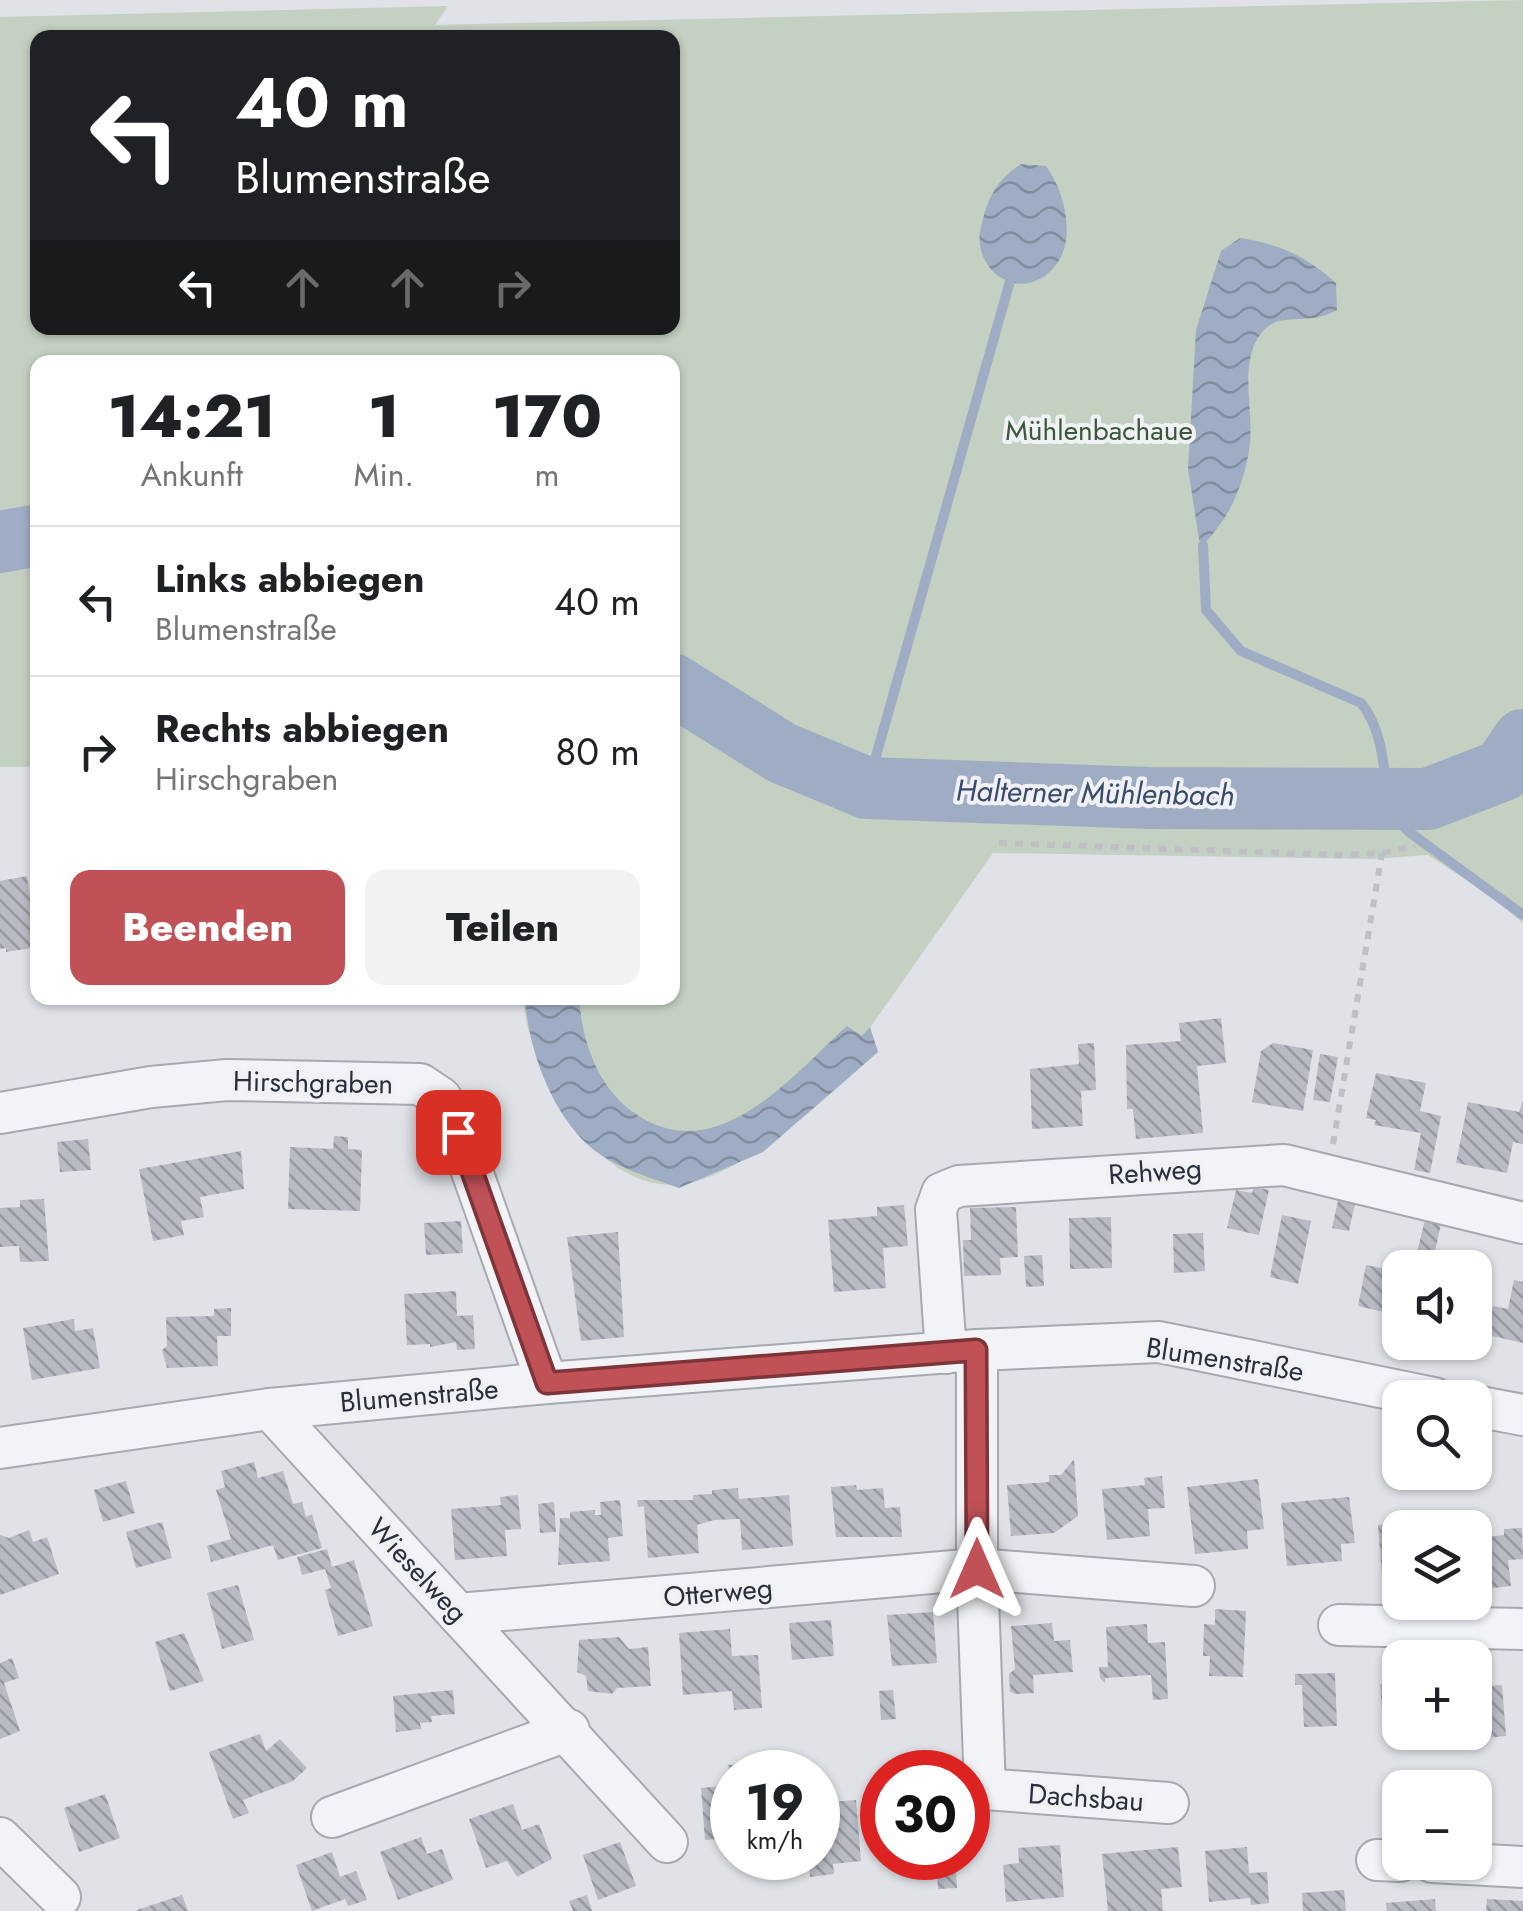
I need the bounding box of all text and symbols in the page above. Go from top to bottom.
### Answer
text: 40 m [235,52,409,153]
icon: left [70,70,200,200]
text: Blumenstraße [235,145,491,210]
icon: left [170,260,225,315]
icon: ahead [275,260,330,315]
icon: ahead [380,260,435,315]
icon: right [485,260,540,315]
text: 14:21 [108,373,276,460]
text: 1 [368,373,400,460]
text: 170 [492,373,602,460]
park label: Mühlenbachaue [1005,410,1193,451]
text: Ankunft [141,452,243,498]
text: Min. [354,452,414,498]
text: m [535,452,560,498]
text: Links abbiegen [155,551,425,606]
icon: left [70,574,125,629]
text: 40 m [554,574,640,629]
text: Blumenstraße [155,606,337,652]
text: Rechts abbiegen [155,701,449,756]
icon: right [70,724,125,779]
text: 80 m [555,724,640,779]
text: Hirschgraben [155,756,338,802]
water label: Halterner Mühlenbach [955,769,1235,816]
button: Beenden [70,870,345,985]
button: Teilen [365,870,640,985]
street label: Hirschgraben [232,1061,394,1104]
pin [416,1090,501,1175]
icon: arrive [431,1105,486,1160]
street label: Rehweg [1107,1148,1203,1195]
map controls [1382,1250,1492,1880]
button: sound [1382,1250,1492,1360]
street label: Blumenstraße [1143,1327,1307,1392]
street label: Blumenstraße [338,1368,500,1423]
button: search [1382,1380,1492,1490]
street label: Wieselweg [358,1509,477,1632]
button: layers [1382,1510,1492,1620]
position arrow [925,1517,1029,1621]
street label: Otterweg [662,1567,774,1618]
button: + [1382,1640,1492,1750]
speed limit sign: 30 [860,1750,990,1880]
text: 19 [746,1766,804,1839]
button: − [1382,1770,1492,1880]
street label: Dachsbau [1027,1773,1145,1822]
text: km/h [747,1822,803,1858]

